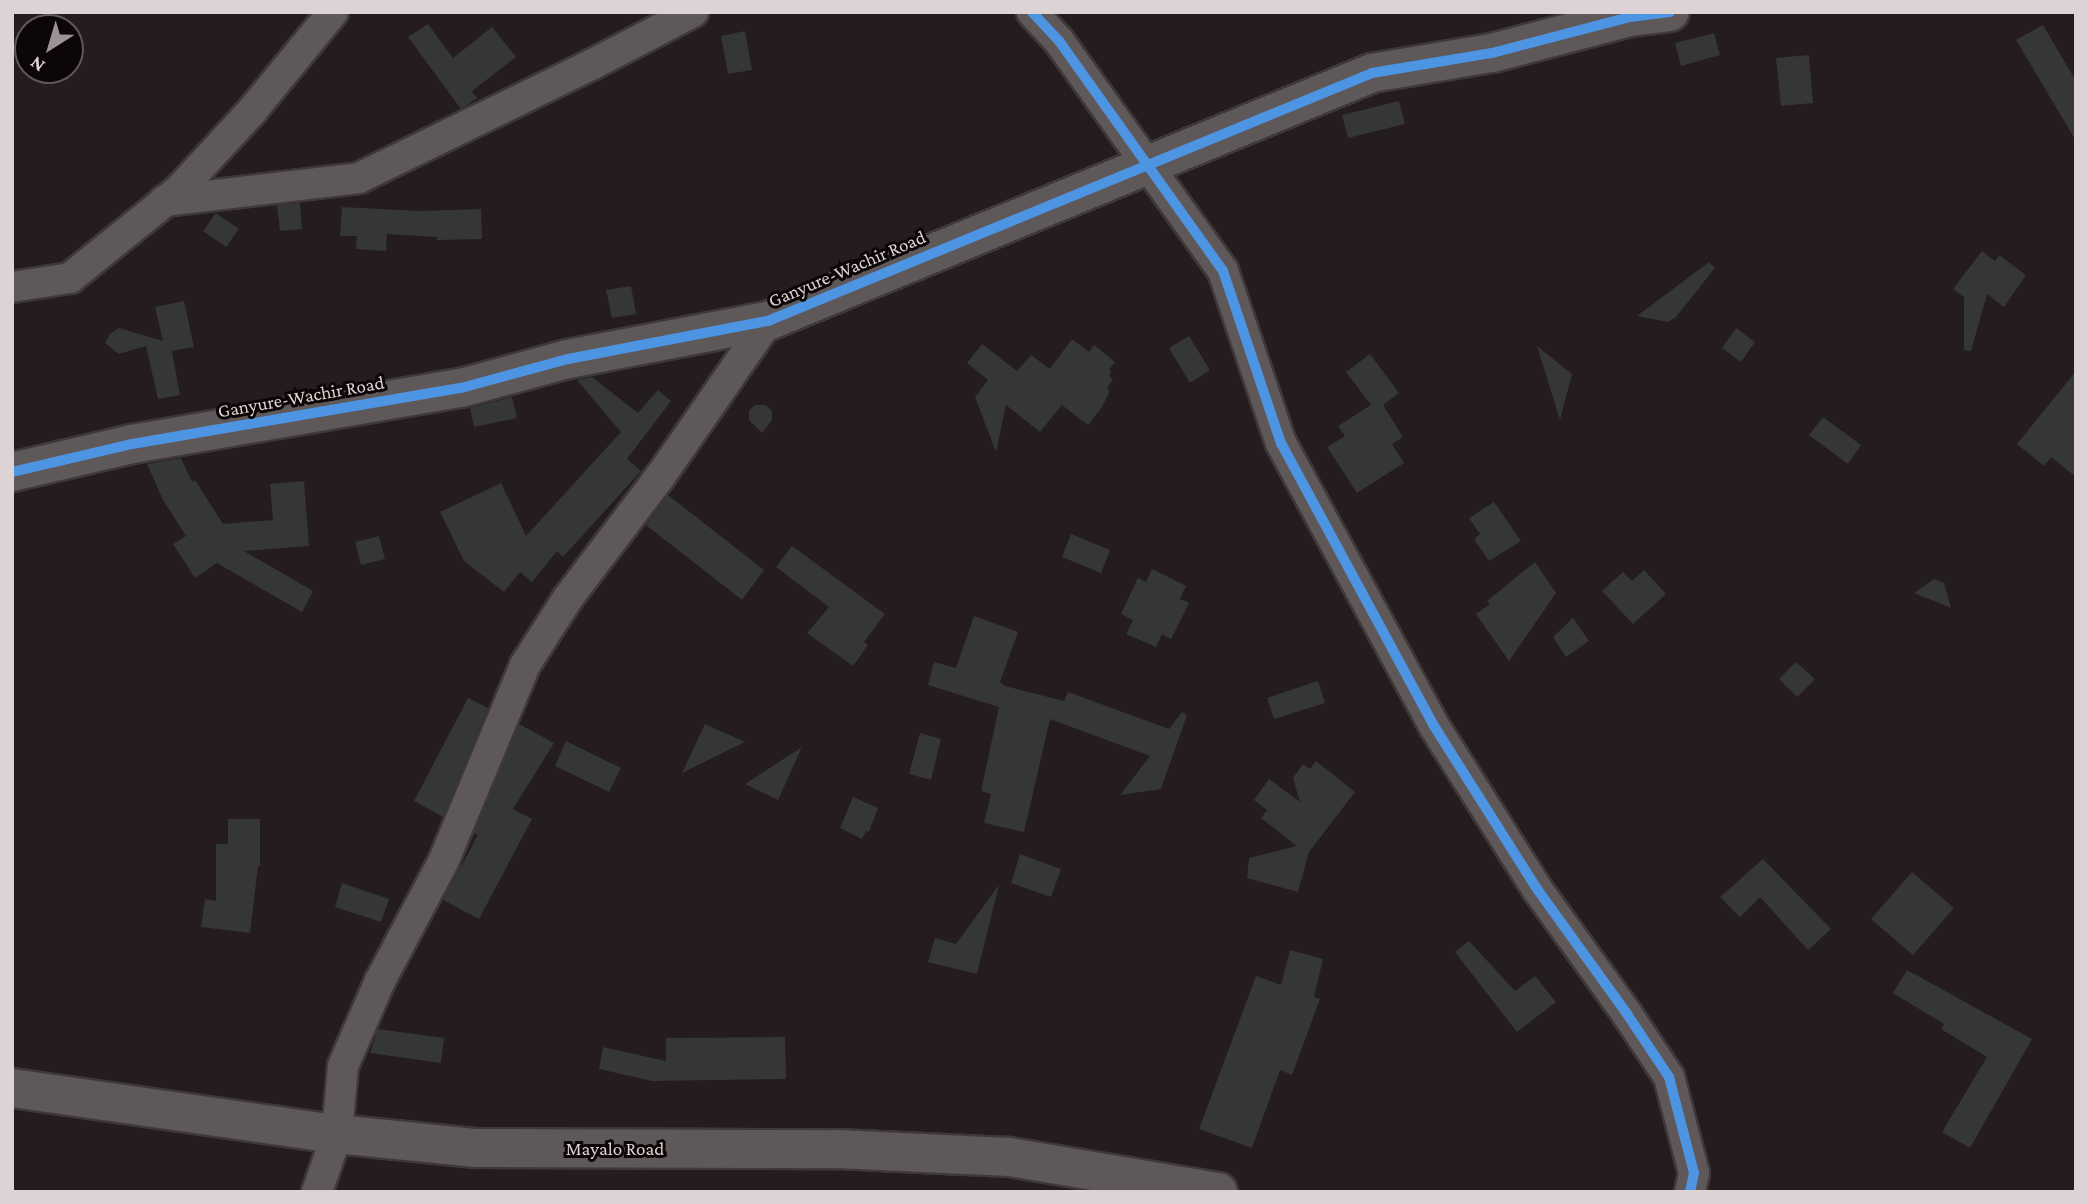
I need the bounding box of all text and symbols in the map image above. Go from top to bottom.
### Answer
north arrow [14,14,84,84]
text: N [26,52,49,77]
street label: Ganyure-Wachir Road [765,226,929,312]
street label: Ganyure-Wachir Road [216,371,386,423]
street label: Mayalo Road [566,1138,664,1160]

